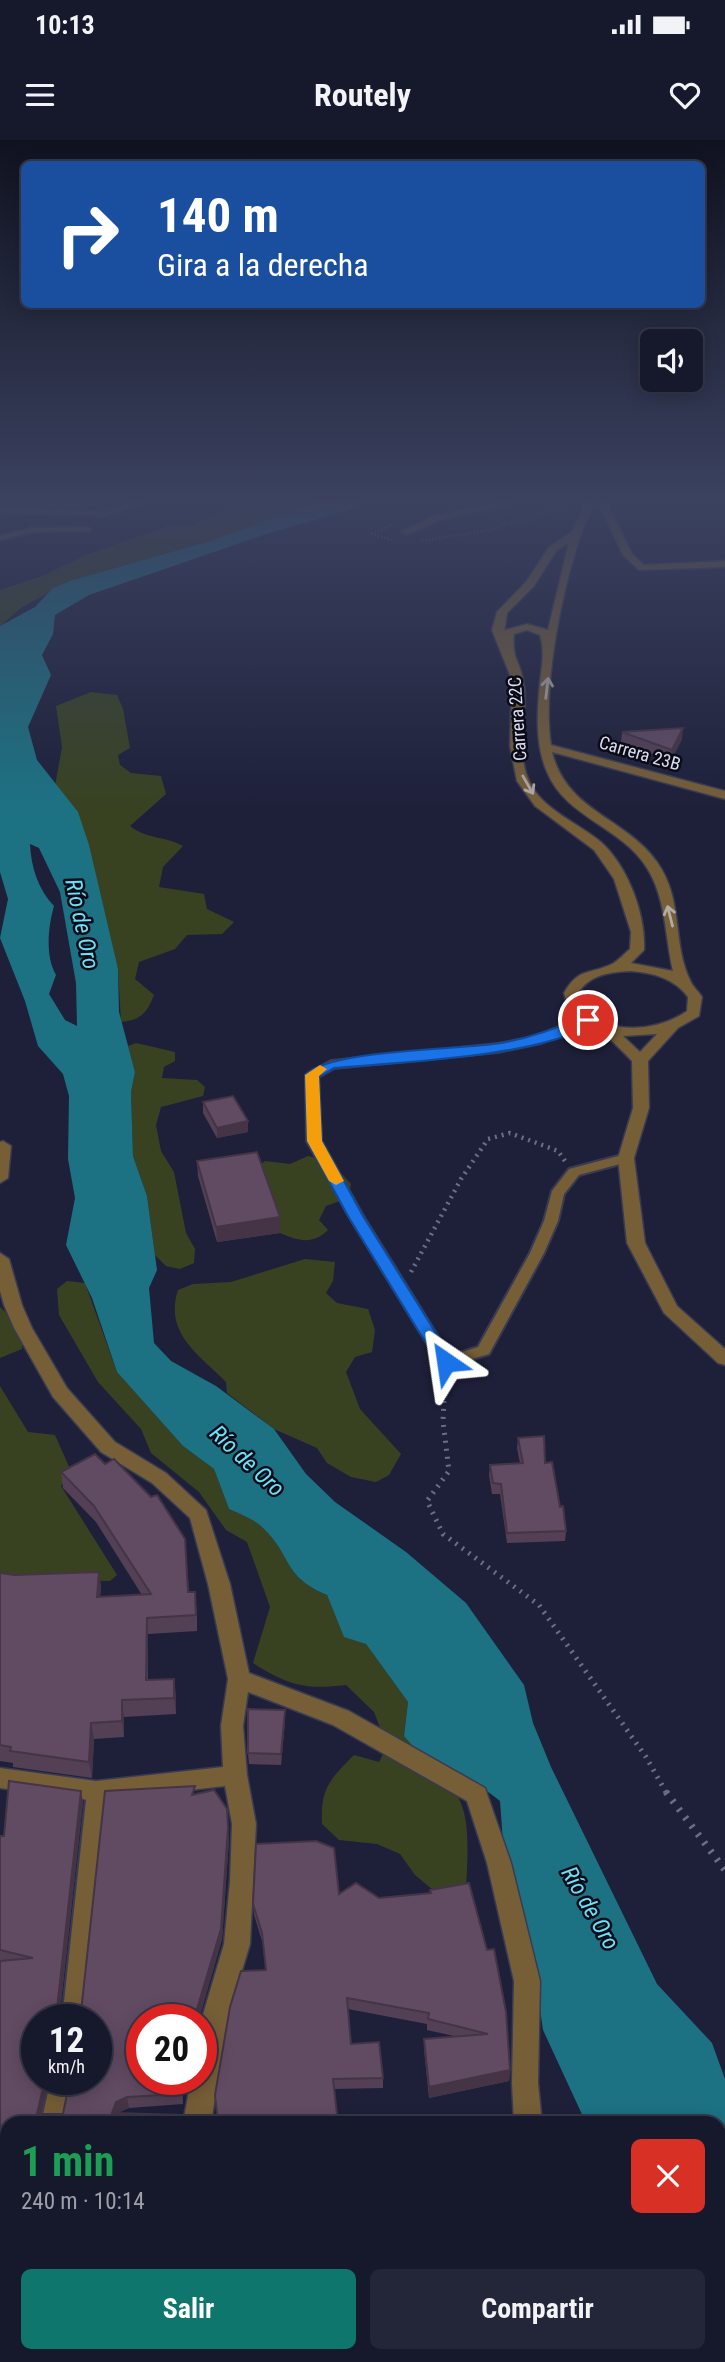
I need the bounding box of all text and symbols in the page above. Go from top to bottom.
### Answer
text: 10:13 [35,10,95,40]
icon: menu [21,76,59,114]
text: Routely [314,76,411,114]
icon: heart [666,76,704,114]
text: 140 m [157,187,279,244]
icon: right [42,189,133,280]
text: Gira a la derecha [157,246,369,284]
map controls [640,329,703,392]
button: sound [640,329,703,392]
street label: Carrera 22C [504,676,530,762]
one-way arrow [540,678,553,700]
street label: Carrera 23B [597,731,683,775]
one-way arrow [521,775,535,795]
water label: Río de Oro [59,876,105,972]
one-way arrow [663,905,676,928]
pin [558,990,618,1050]
icon: arrive [569,1001,607,1039]
position arrow [409,1325,483,1399]
water label: Río de Oro [204,1420,290,1502]
water label: Río de Oro [555,1862,625,1954]
speed limit sign: 20 [126,2004,217,2095]
text: 12 [49,2020,84,2061]
text: km/h [48,2056,85,2077]
text: 1 min [21,2137,114,2186]
button: close [631,2139,705,2213]
text: 240 m · 10:14 [21,2188,145,2215]
button: Salir [21,2269,356,2349]
button: Compartir [370,2269,705,2349]

